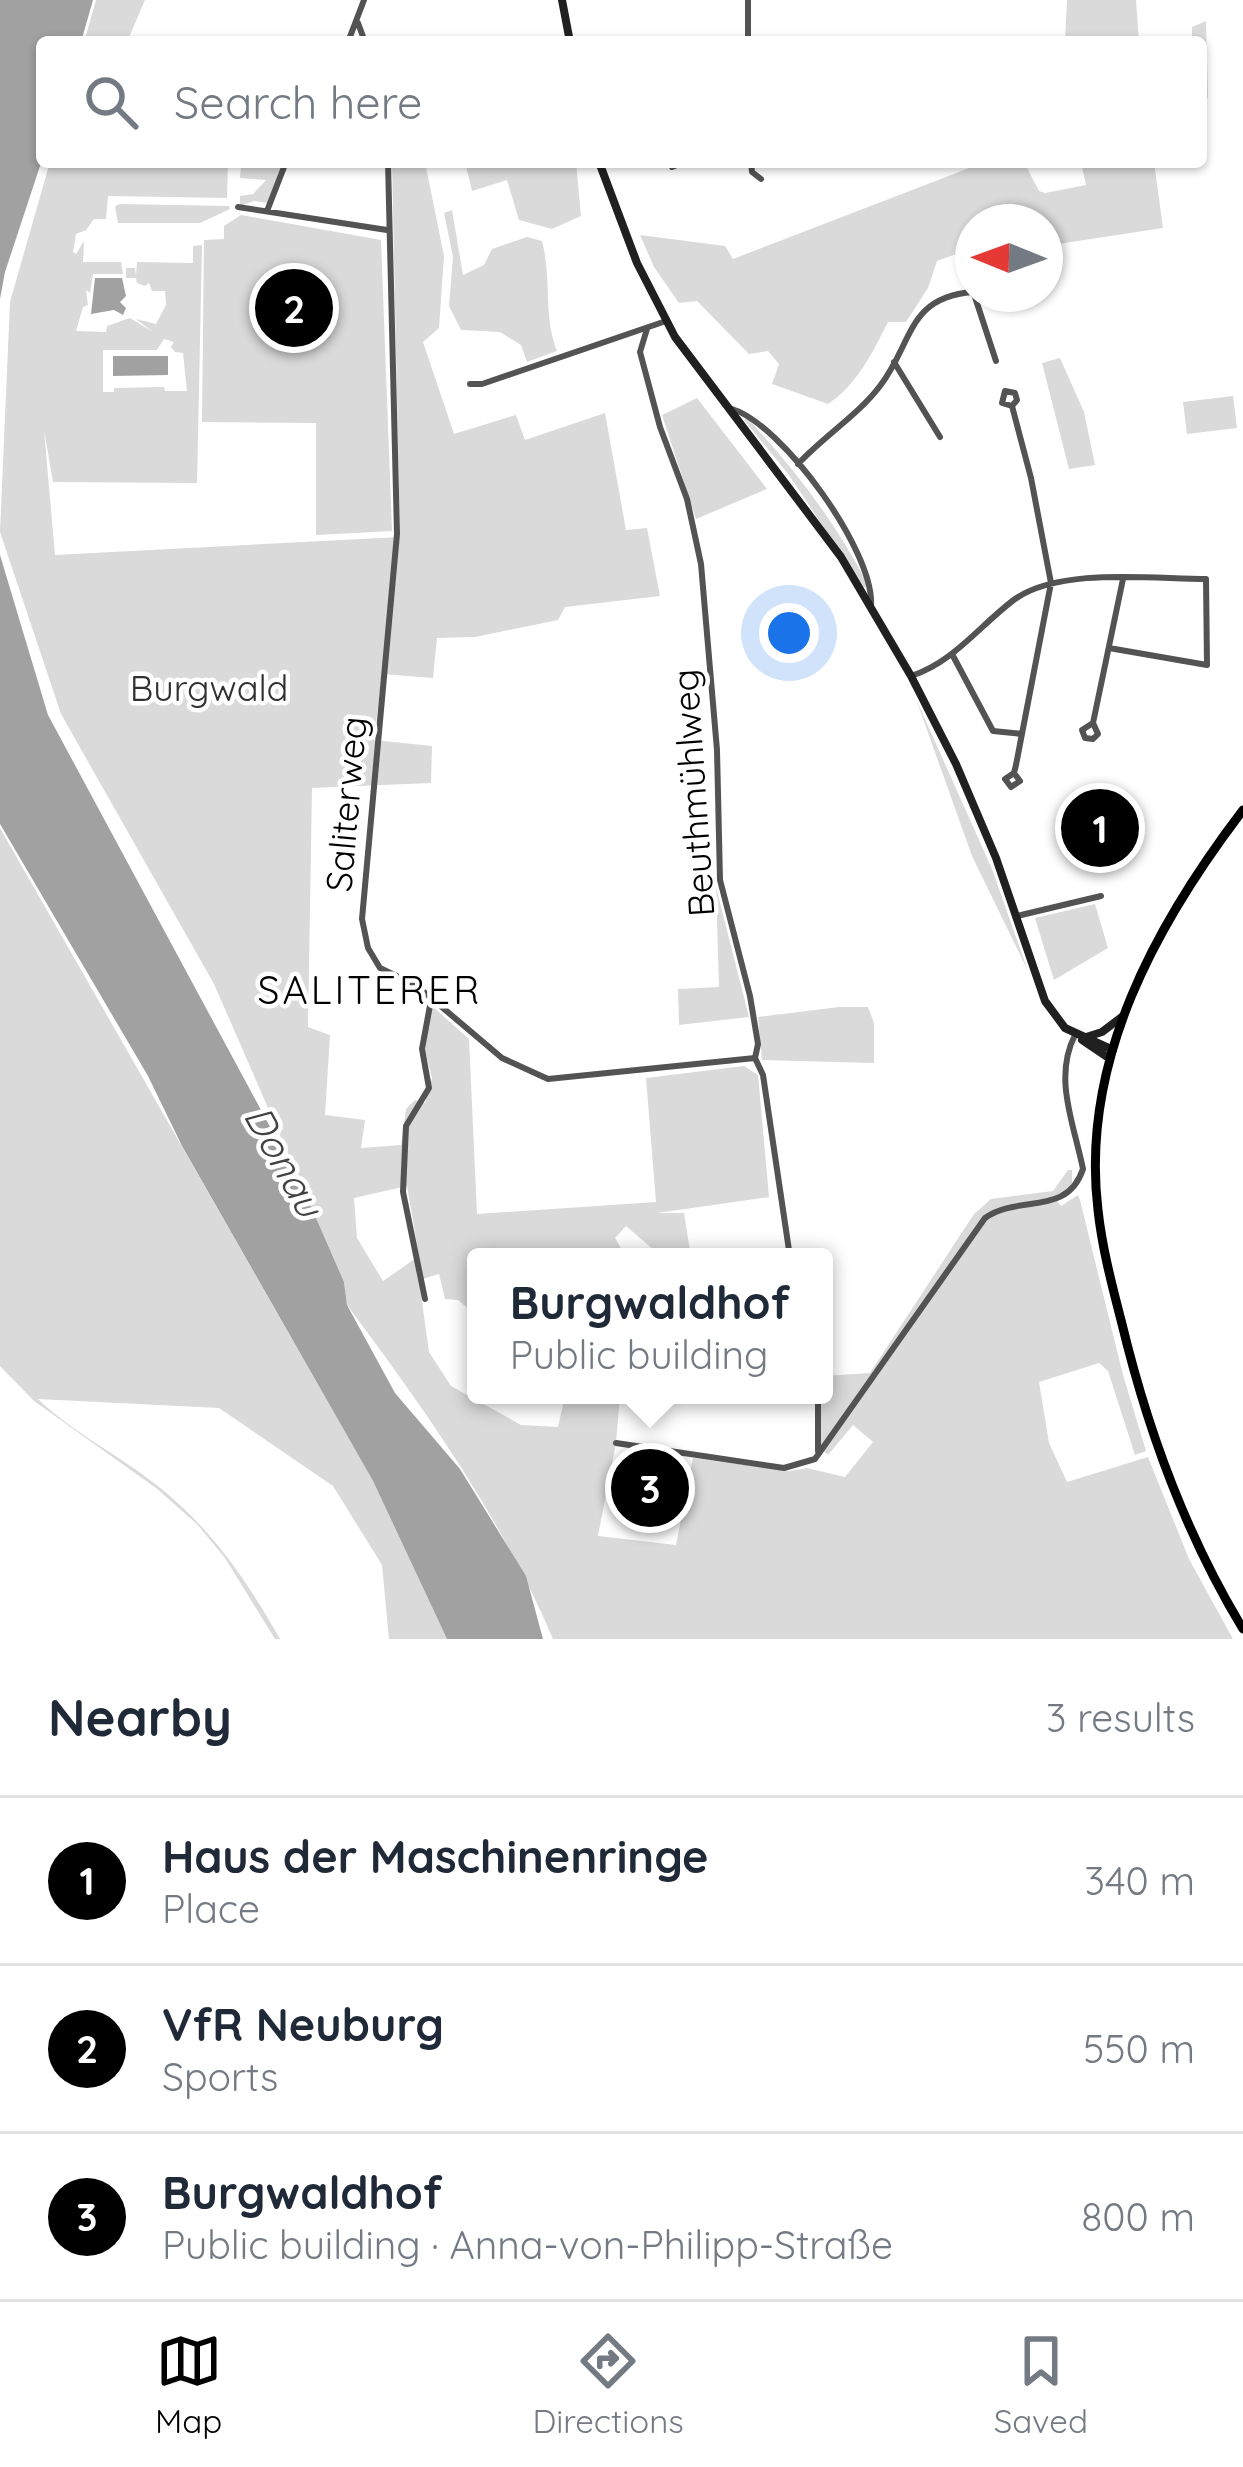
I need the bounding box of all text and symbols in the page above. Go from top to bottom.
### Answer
search box [36,36,1207,168]
icon: search [78,69,144,135]
text: Search here [174,74,422,130]
north arrow [955,204,1063,312]
pin: 2 [255,263,333,353]
your location [759,603,819,663]
park label: Burgwald [130,665,288,710]
street label: Beuthmühlweg [661,668,724,918]
street label: Saliterweg [315,714,376,893]
pin: 1 [1061,783,1139,873]
district label: SALITERER [258,965,482,1014]
water label: Donau [234,1096,336,1227]
popup [467,1248,833,1404]
text: Burgwaldhof [510,1274,790,1330]
text: Public building [510,1330,768,1379]
pin: 3 [611,1443,689,1533]
text: Nearby [48,1685,232,1749]
text: 3 results [1046,1693,1195,1742]
text: Haus der Maschinenringe [162,1828,709,1884]
text: 1 [79,1856,95,1905]
text: 340 m [1085,1856,1195,1905]
text: Place [162,1884,260,1933]
text: VfR Neuburg [162,1996,444,2052]
text: 2 [76,2024,98,2073]
text: 550 m [1083,2024,1195,2073]
text: Sports [162,2052,278,2101]
text: Burgwaldhof [162,2164,443,2220]
text: 3 [77,2192,97,2241]
text: 800 m [1081,2192,1195,2241]
text: Public building · Anna-von-Philipp-Straße [162,2220,893,2269]
tab: Map [155,2328,222,2441]
tab: Directions [532,2328,684,2441]
tab: Saved [994,2328,1088,2441]

